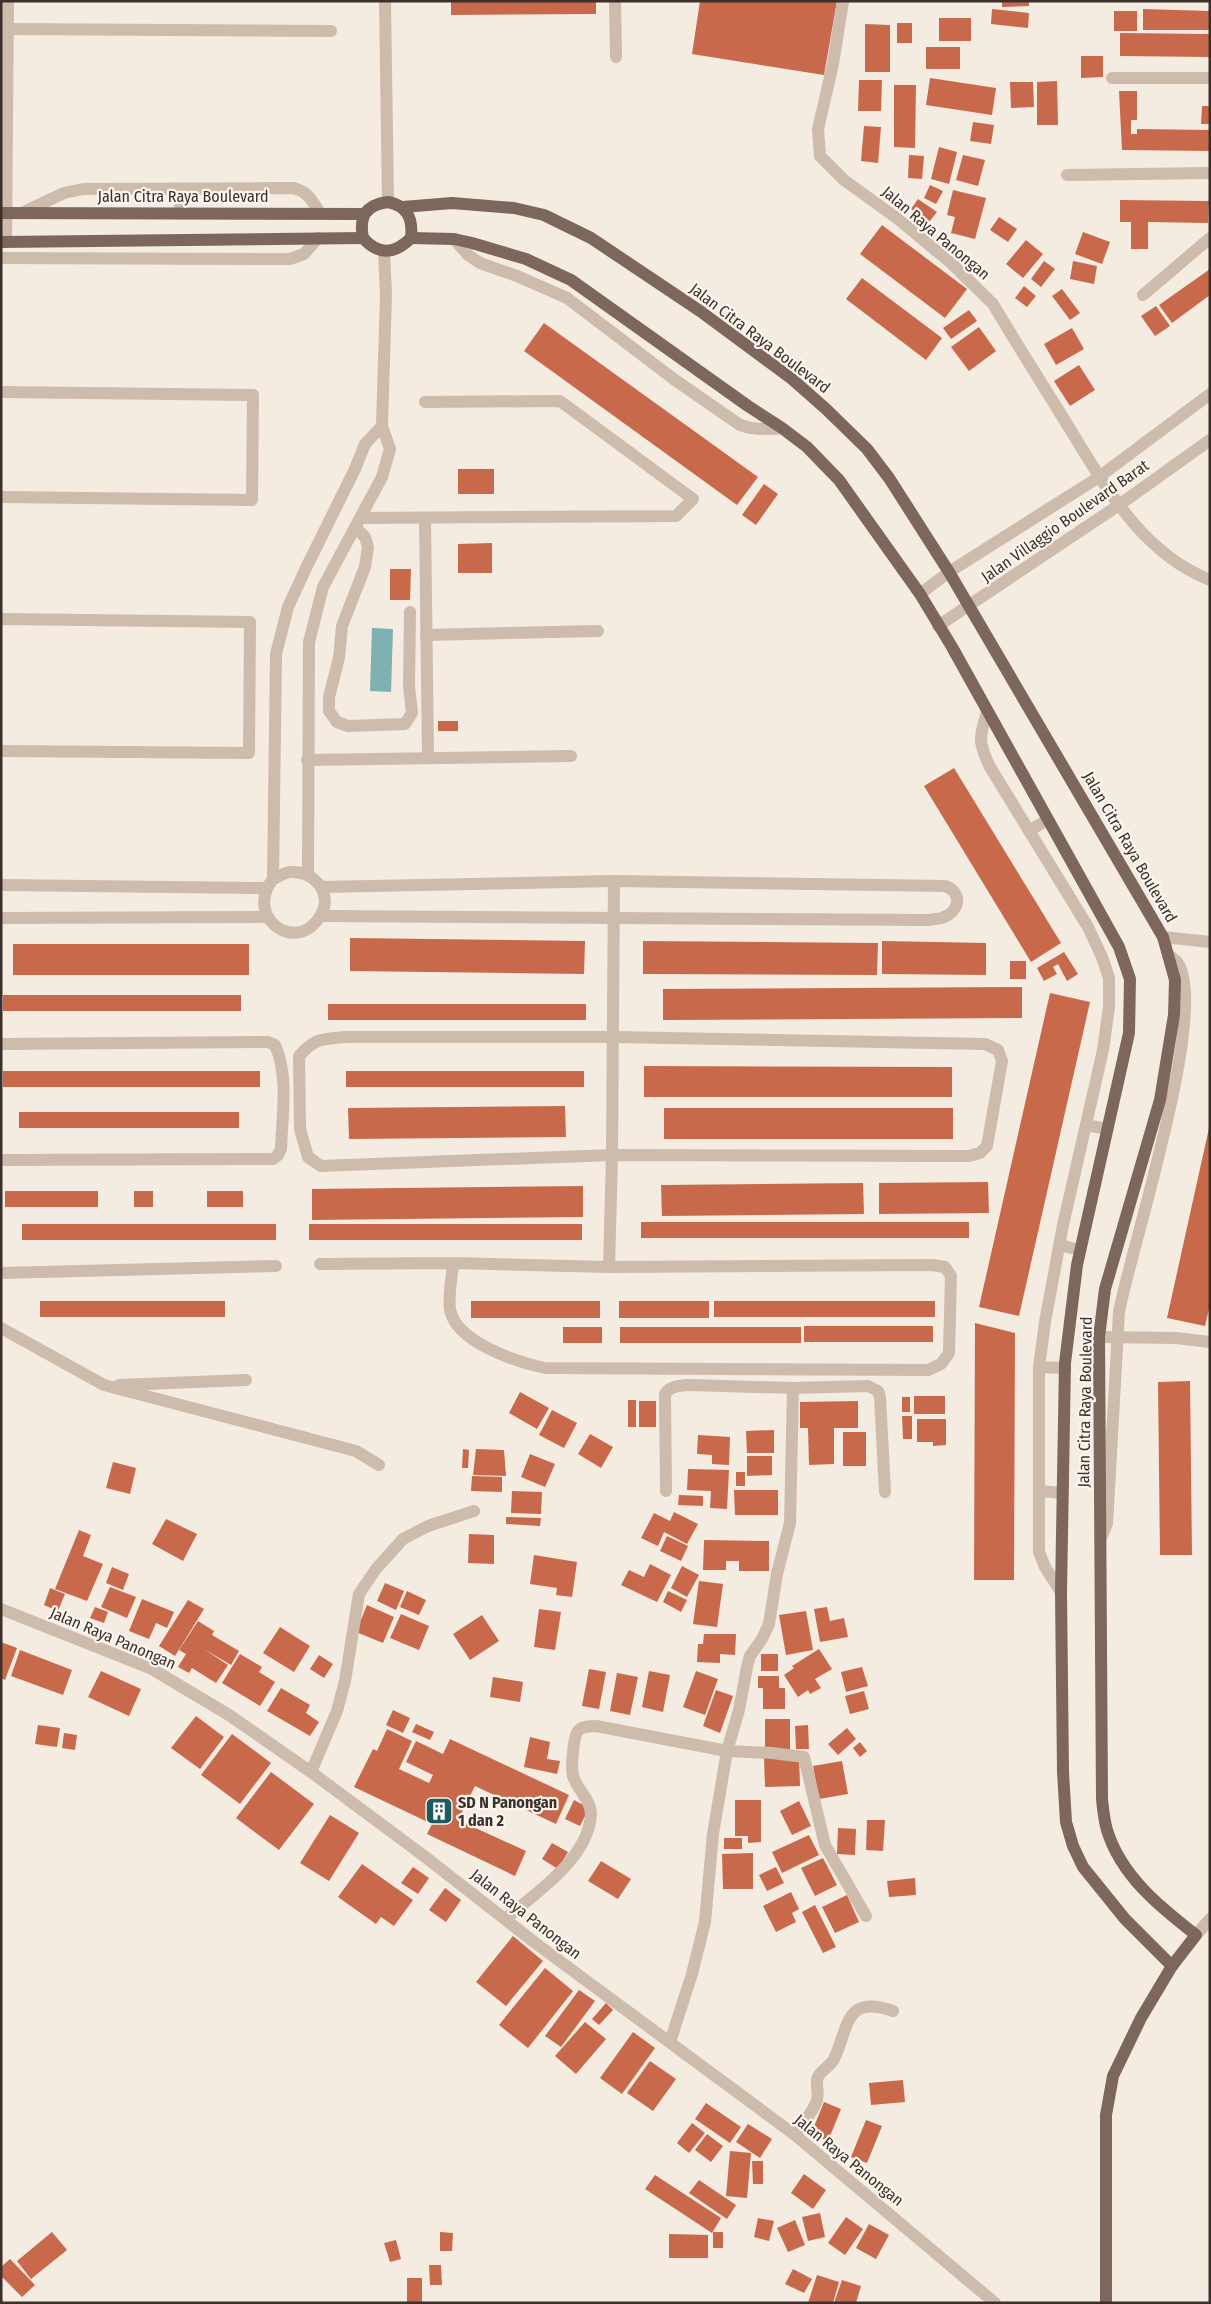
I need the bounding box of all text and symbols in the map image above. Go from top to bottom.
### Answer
street label: Jalan Raya Panongan [878,182,994,284]
street label: Jalan Citra Raya Boulevard [98,187,268,206]
street label: Jalan Citra Raya Boulevard [686,279,834,397]
street label: Jalan Villaggio Boulevard Barat [978,455,1153,586]
street label: Jalan Citra Raya Boulevard [1079,768,1181,926]
street label: Jalan Citra Raya Boulevard [1074,1316,1096,1488]
street label: Jalan Raya Panongan [47,1603,179,1673]
place label: SD N Panongan 1 dan 2 [458,1793,557,1830]
building icon: SD N Panongan 1 dan 2 [424,1796,454,1826]
street label: Jalan Raya Panongan [467,1865,585,1963]
street label: Jalan Raya Panongan [791,2110,907,2210]

